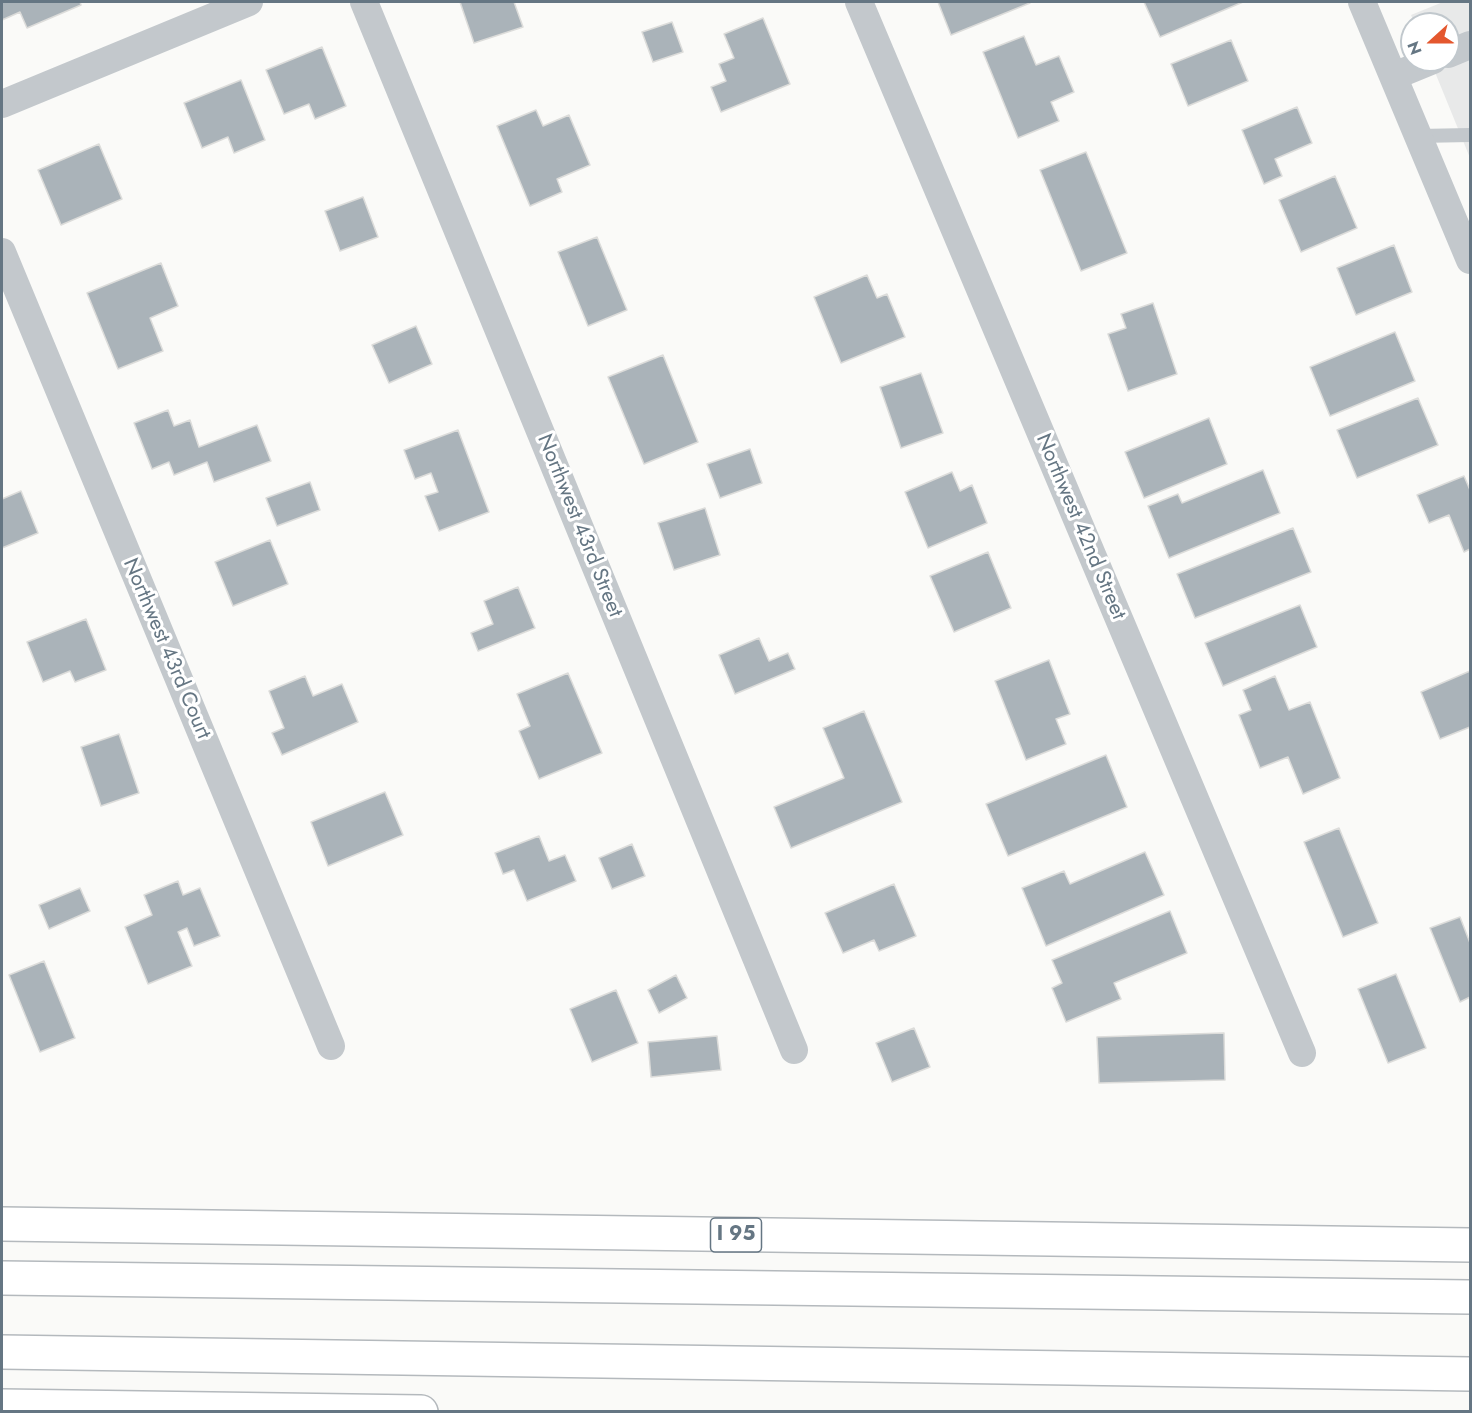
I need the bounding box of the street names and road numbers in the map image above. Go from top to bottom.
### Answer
street label: Northwest 42nd Street [1030,430,1130,624]
street label: Northwest 43rd Street [531,431,627,621]
street label: Northwest 43rd Court [117,555,215,743]
road number: I 95 [710,1218,762,1252]

